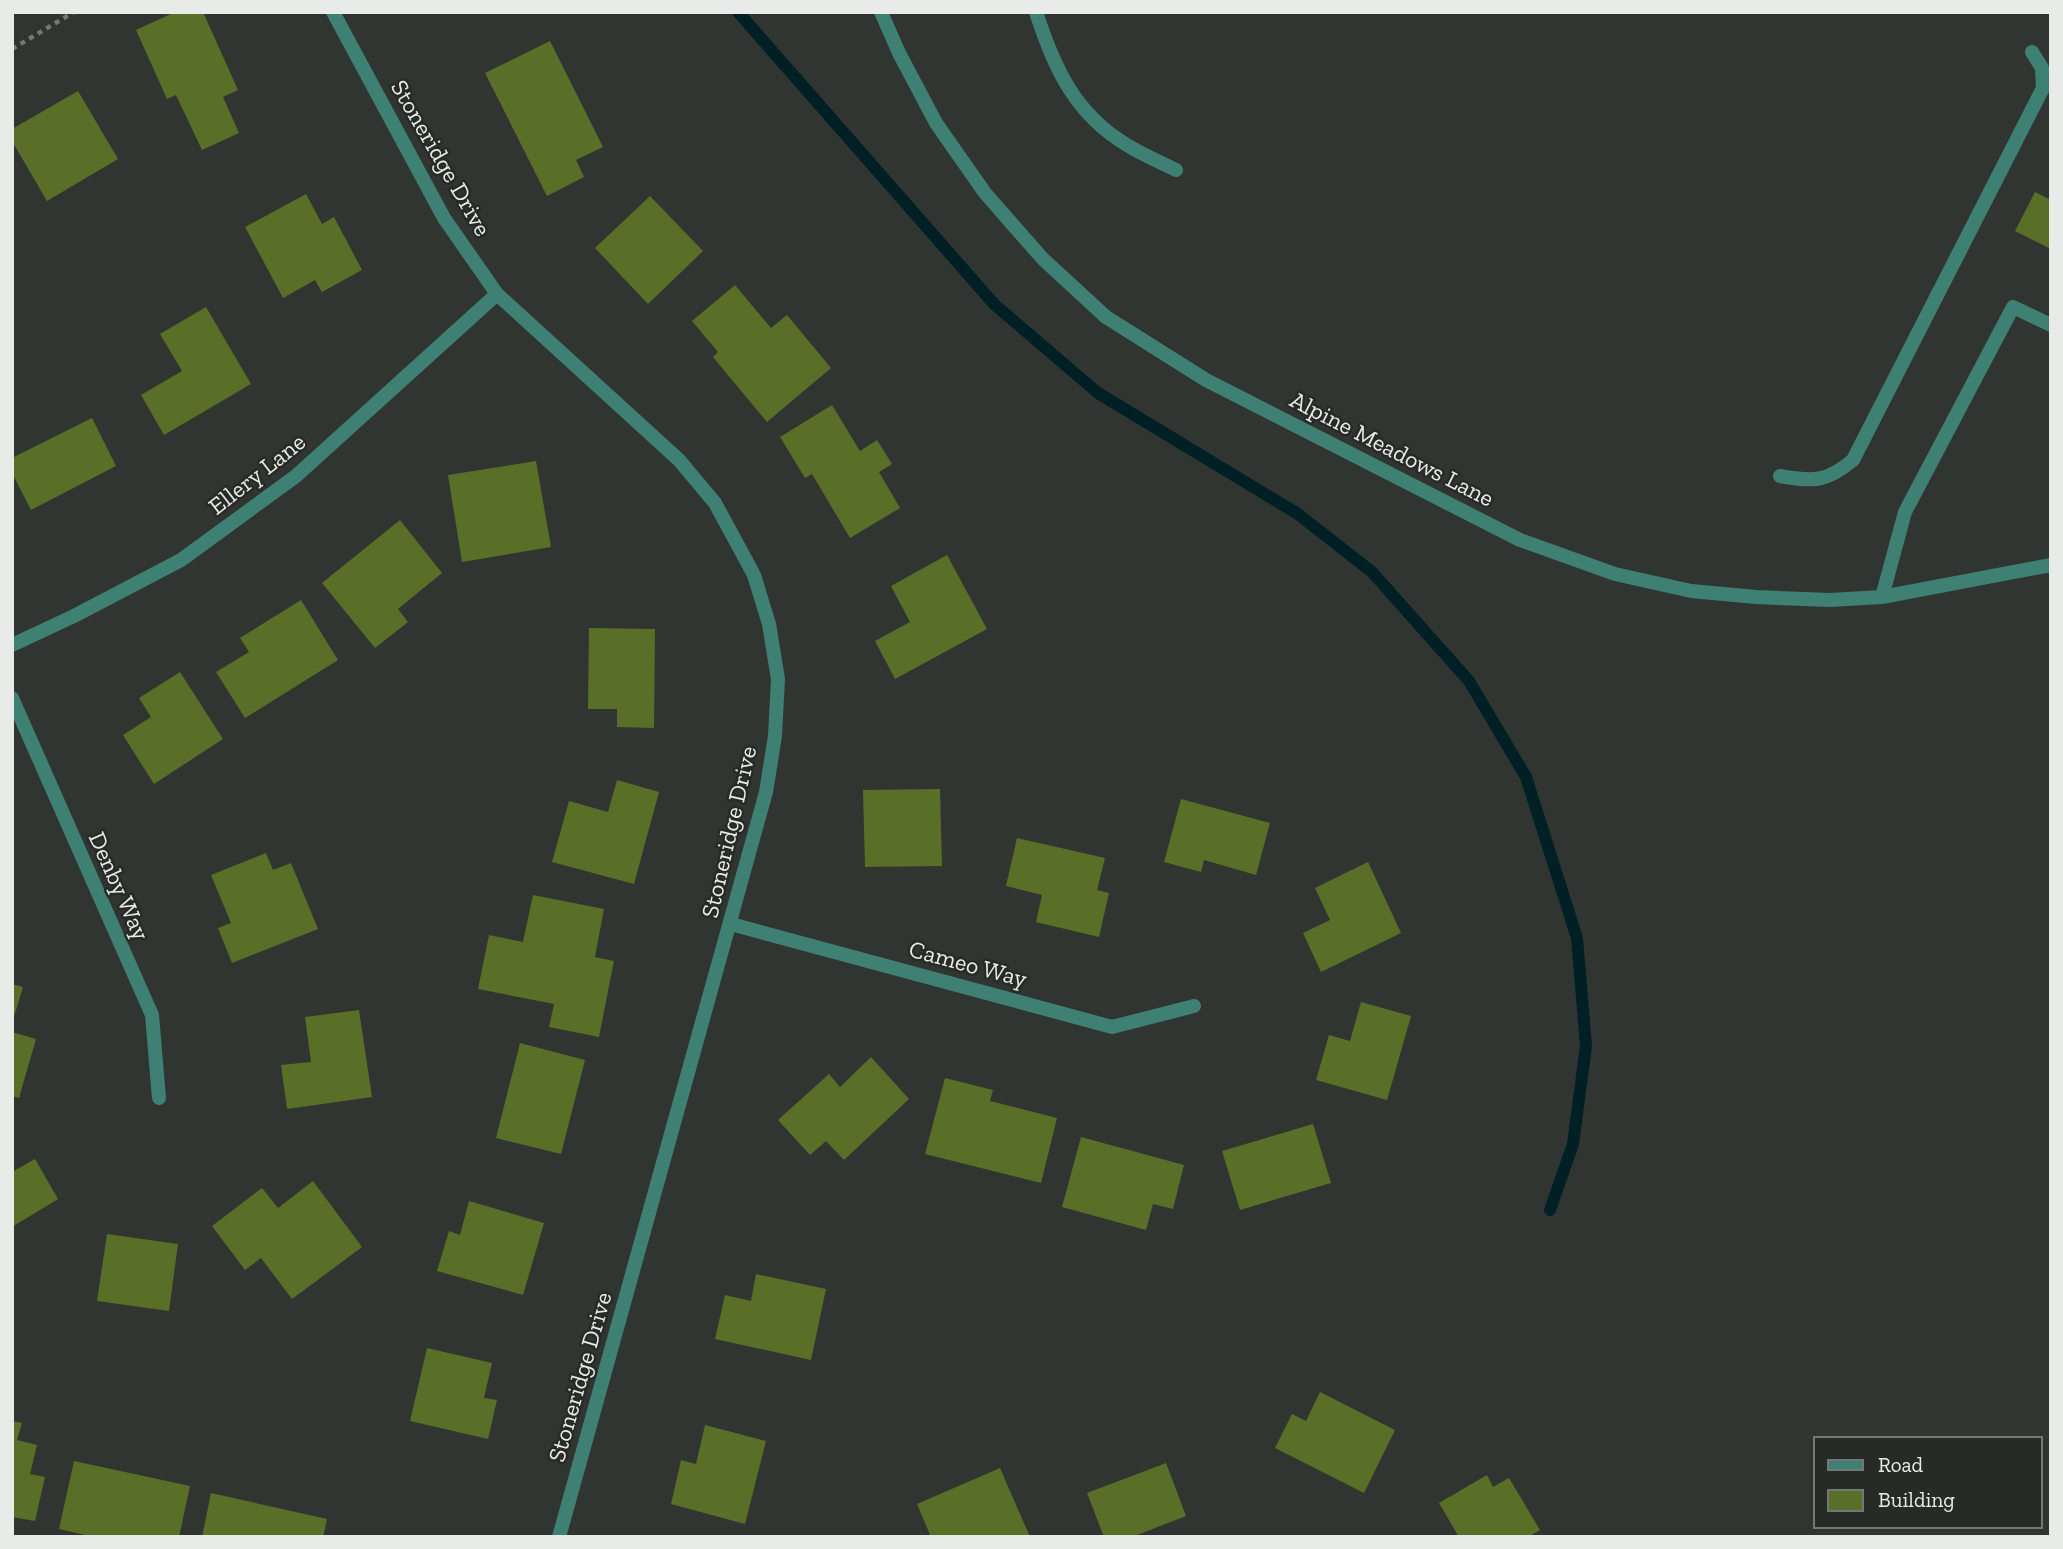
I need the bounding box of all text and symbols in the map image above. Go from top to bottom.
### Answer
street label: Stoneridge Drive [385,75,498,241]
street label: Alpine Meadows Lane [1285,385,1499,513]
street label: Ellery Lane [202,427,311,520]
street label: Stoneridge Drive [695,743,762,921]
street label: Denby Way [83,827,156,945]
street label: Cameo Way [906,934,1031,993]
street label: Stoneridge Drive [541,1289,618,1465]
legend [1814,1437,2042,1528]
text: Road [1878,1452,1924,1477]
text: Building [1878,1487,1955,1512]

